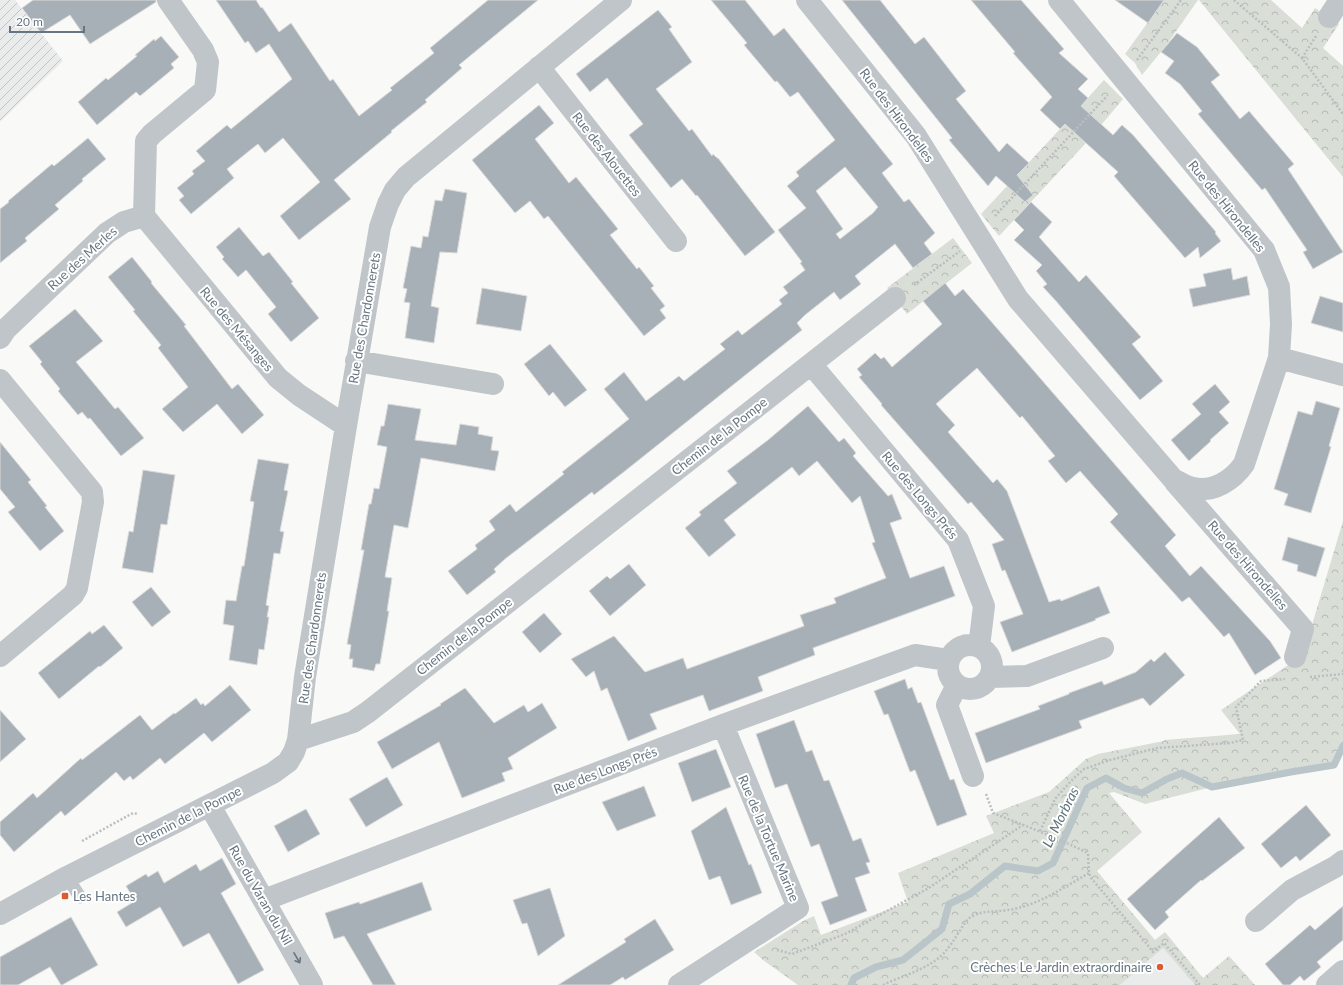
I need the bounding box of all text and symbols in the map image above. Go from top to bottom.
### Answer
scale bar [10,8,84,34]
text: 20 m [16,14,43,29]
street label: Rue des Hirondelles [857,65,938,165]
street label: Rue des Alouettes [569,109,645,200]
street label: Rue des Hirondelles [1185,157,1269,255]
street label: Rue des Merles [44,223,120,293]
street label: Rue des Chardonnerets [345,251,383,385]
street label: Rue des Mésanges [197,283,277,375]
street label: Chemin de la Pompe [668,394,770,478]
street label: Rue des Longs Prés [879,448,962,542]
street label: Rue des Hirondelles [1205,517,1291,613]
street label: Rue des Chardonnerets [295,571,329,705]
street label: Chemin de la Pompe [413,594,515,678]
street label: Rue des Longs Prés [551,743,659,797]
street label: Rue de la Tortue Marine [735,772,803,904]
street label: Chemin de la Pompe [132,782,244,850]
water label: Le Morbras [1038,784,1082,850]
street label: Rue du Varan du Nil [226,842,296,948]
place label: Les Hantes [73,888,136,904]
marker: Les Hantes [60,891,70,901]
one-way arrow [293,952,301,964]
place label: Crèches Le Jardin extraordinaire [970,959,1152,975]
marker: Crèches Le Jardin extraordinaire [1155,962,1165,972]

